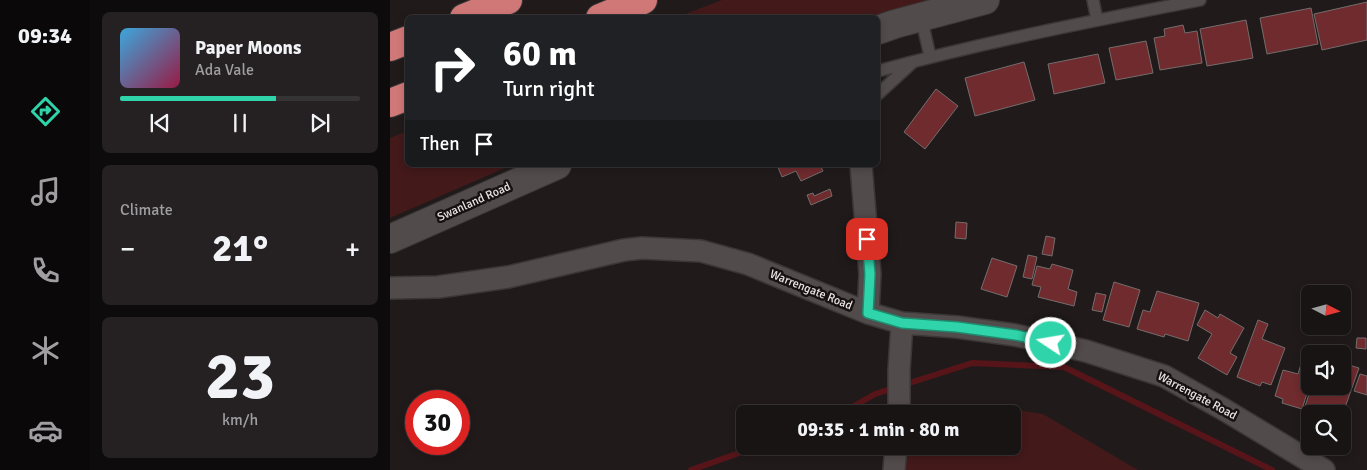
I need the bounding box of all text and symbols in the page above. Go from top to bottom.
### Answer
text: 09:34 [18,22,72,49]
text: 60 m [503,32,577,75]
icon: right [420,35,485,100]
text: Paper Moons [195,36,301,60]
text: Ada Vale [195,60,254,80]
text: Turn right [503,75,595,102]
icon: directions [28,94,63,129]
icon: previous [146,109,174,137]
icon: pause [226,109,254,137]
icon: next [306,109,334,137]
icon: arrive [470,130,498,158]
text: Then [420,132,460,156]
icon: music [28,174,63,209]
street label: Swanland Road [435,179,513,225]
text: Climate [120,200,173,220]
pin [846,218,888,260]
text: 21° [212,225,268,272]
icon: arrive [853,225,881,253]
text: − [120,232,135,266]
text: + [345,232,360,266]
icon: phone [28,253,63,288]
street label: Warrengate Road [768,267,854,313]
north arrow [1301,285,1351,335]
map controls [1301,285,1351,455]
position arrow [1024,316,1076,368]
icon: climate [28,333,63,368]
text: 23 [205,337,275,417]
button: sound [1301,345,1351,395]
street label: Warrengate Road [1155,369,1239,423]
speed limit sign: 30 [405,390,470,455]
button: search [1301,405,1351,455]
text: km/h [222,410,258,430]
icon: car [28,413,63,448]
text: 09:35 · 1 min · 80 m [798,418,959,442]

